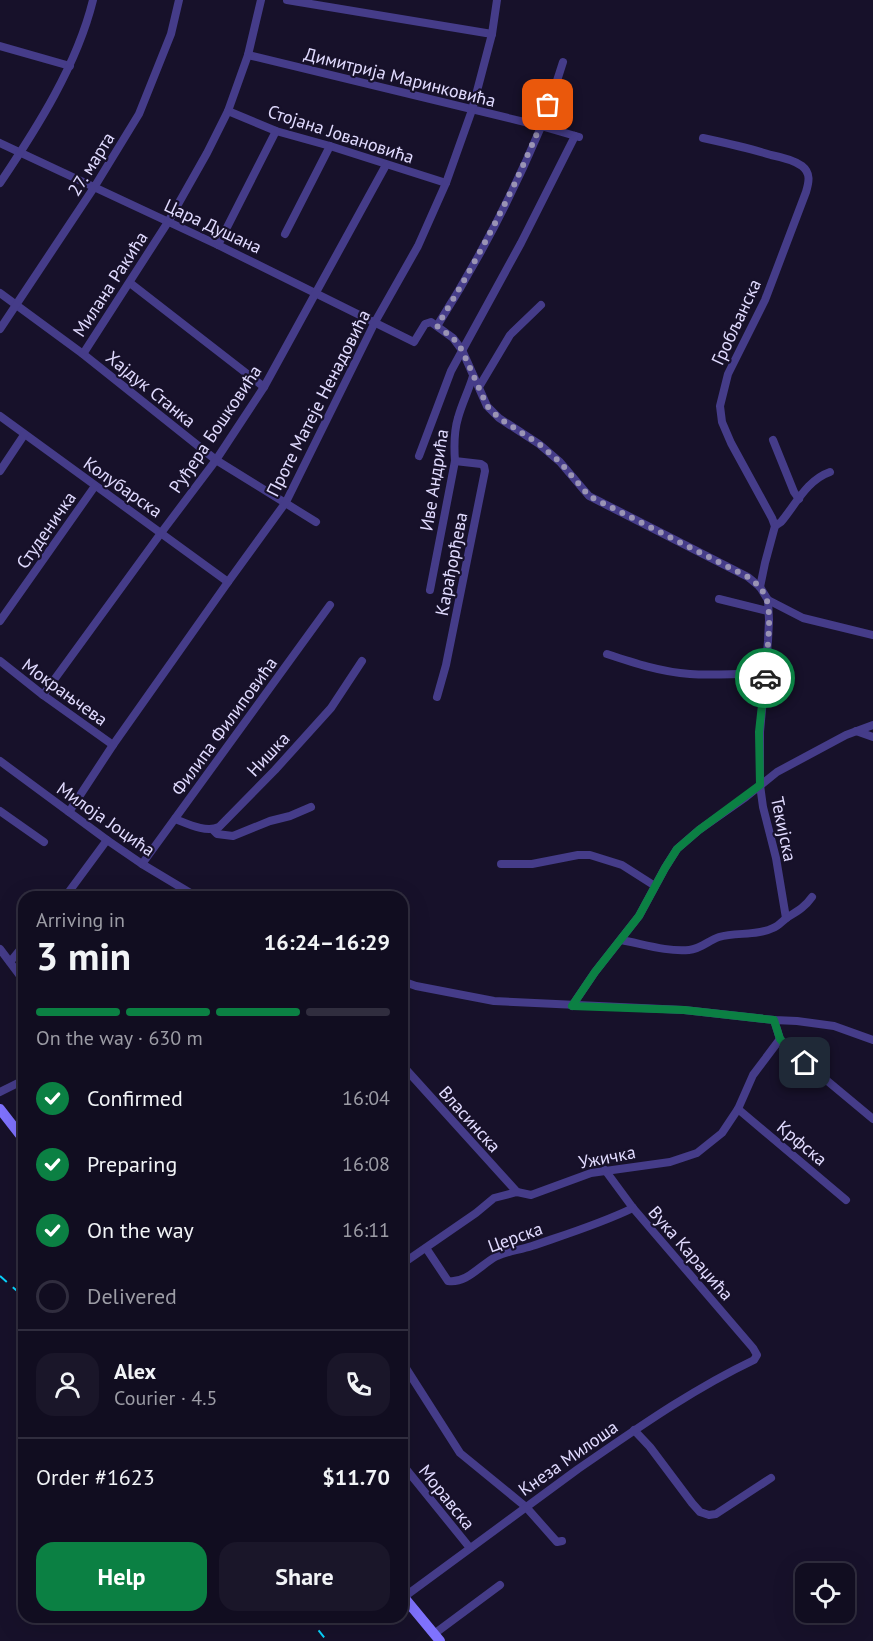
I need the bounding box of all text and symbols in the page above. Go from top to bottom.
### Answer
street label: Димитрија Маринковића [302,42,498,112]
pin [522,79,573,130]
icon: bag [531,88,564,121]
street label: Стојана Јовановића [265,99,417,169]
street label: 27. марта [62,128,120,200]
street label: Цара Душана [161,193,265,259]
street label: Милана Ракића [67,227,153,341]
street label: Гробљанска [706,275,766,369]
street label: Проте Матеје Ненадовића [261,306,375,500]
street label: Хајдук Станка [101,346,201,432]
street label: Руђера Бошковића [164,361,266,497]
street label: Иве Андрића [415,427,453,533]
street label: Колубарска [79,452,167,522]
street label: Студеничка [11,487,81,573]
street label: Карађорђева [430,510,472,618]
courier [735,648,795,708]
street label: Филипа Филиповића [166,652,282,800]
street label: Мокрањчева [18,653,112,731]
icon: car [749,662,782,695]
street label: Нишка [242,727,294,781]
street label: Милоја Јоцића [52,777,160,861]
street label: Текијска [766,794,802,864]
text: Arriving in [36,907,125,933]
text: 16:24–16:29 [264,928,390,956]
text: 3 min [36,930,131,981]
text: On the way · 630 m [36,1025,203,1051]
pin [779,1037,830,1088]
icon: home [788,1046,821,1079]
street label: Власинска [434,1081,506,1157]
icon: check [36,1082,69,1115]
text: Confirmed [87,1084,183,1112]
text: 16:04 [342,1085,390,1111]
street label: Крфска [772,1115,832,1171]
street label: Ужичка [577,1140,637,1174]
icon: check [36,1148,69,1181]
text: Preparing [87,1150,177,1178]
text: 16:08 [342,1151,390,1177]
street label: Вука Караџића [644,1201,738,1305]
icon: check [36,1214,69,1247]
text: On the way [87,1216,194,1244]
text: 16:11 [342,1217,390,1243]
street label: Церска [485,1217,545,1257]
text: Delivered [87,1282,177,1310]
button: person [36,1353,99,1416]
button: phone [327,1353,390,1416]
text: Alex [114,1357,156,1385]
text: Courier · 4.5 [114,1385,217,1411]
street label: Кнеза Милоша [514,1415,622,1501]
street label: Моравска [414,1460,480,1534]
text: Order #1623 [36,1463,155,1491]
text: $11.70 [322,1463,390,1491]
button: Help [36,1542,207,1611]
button: Share [219,1542,390,1611]
map controls [795,1563,855,1623]
button: locate [795,1563,855,1623]

